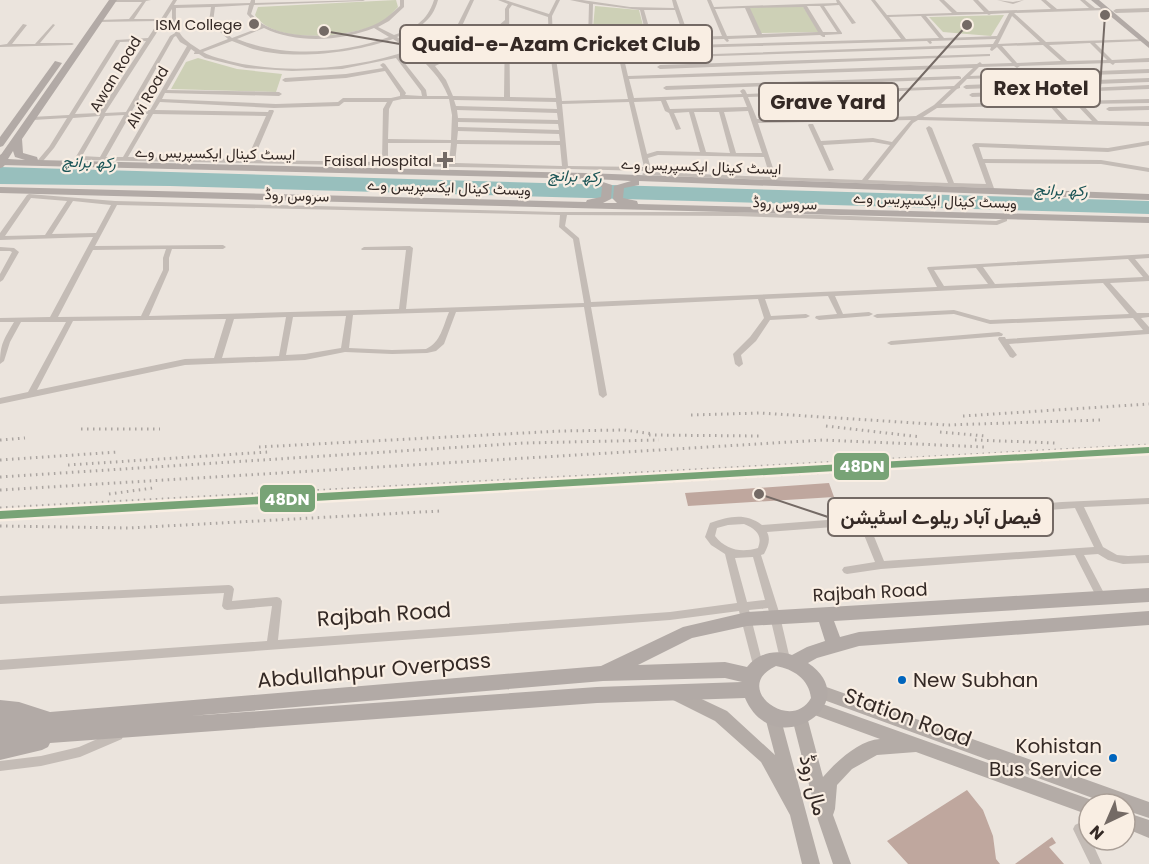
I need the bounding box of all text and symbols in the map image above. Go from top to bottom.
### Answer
place label: ISM College [155,14,242,35]
marker: ISM College [247,17,261,31]
callout: Quaid-e-Azam Cricket Club [400,25,712,63]
text: Quaid-e-Azam Cricket Club [412,30,701,58]
street label: Awan Road [84,32,146,116]
street label: Alvi Road [121,62,173,132]
callout: Rex Hotel [981,69,1100,107]
text: Rex Hotel [993,74,1089,102]
callout: Grave Yard [759,83,898,121]
text: Grave Yard [770,88,886,116]
street label: ایسٹ کینال ایکسپریس وے [134,141,296,165]
water label: رکھ برانچ [62,150,117,174]
place label: Faisal Hospital [324,150,432,171]
marker: Faisal Hospital [436,151,454,169]
street label: ایسٹ کینال ایکسپریس وے [620,153,782,179]
water label: رکھ برانچ [548,164,603,188]
street label: ویسٹ کینال ایکسپریس وے [367,174,531,200]
water label: رکھ برانچ [1034,178,1089,202]
street label: سروس روڈ [264,183,330,207]
street label: ویسٹ کینال ایکسپریس وے [853,187,1017,213]
street label: سروس روڈ [752,191,818,215]
line badge: 48DN [833,452,890,481]
text: 48DN [840,455,884,478]
line badge: 48DN [259,484,316,513]
text: 48DN [265,488,309,511]
callout: فیصل آباد ریلوے اسٹیشن [828,498,1053,536]
text: فیصل آباد ریلوے اسٹیشن [841,503,1041,531]
street label: Rajbah Road [812,577,928,607]
street label: Rajbah Road [316,595,452,633]
street label: Abdullahpur Overpass [256,645,492,695]
place label: New Subhan [913,666,1038,694]
marker: New Subhan [896,674,908,686]
street label: Station Road [840,680,976,754]
place label: Kohistan Bus Service [989,732,1102,783]
street label: مال روڈ [792,751,836,819]
marker: Kohistan Bus Service [1107,752,1119,764]
north arrow [1077,792,1137,852]
text: N [1085,820,1109,845]

